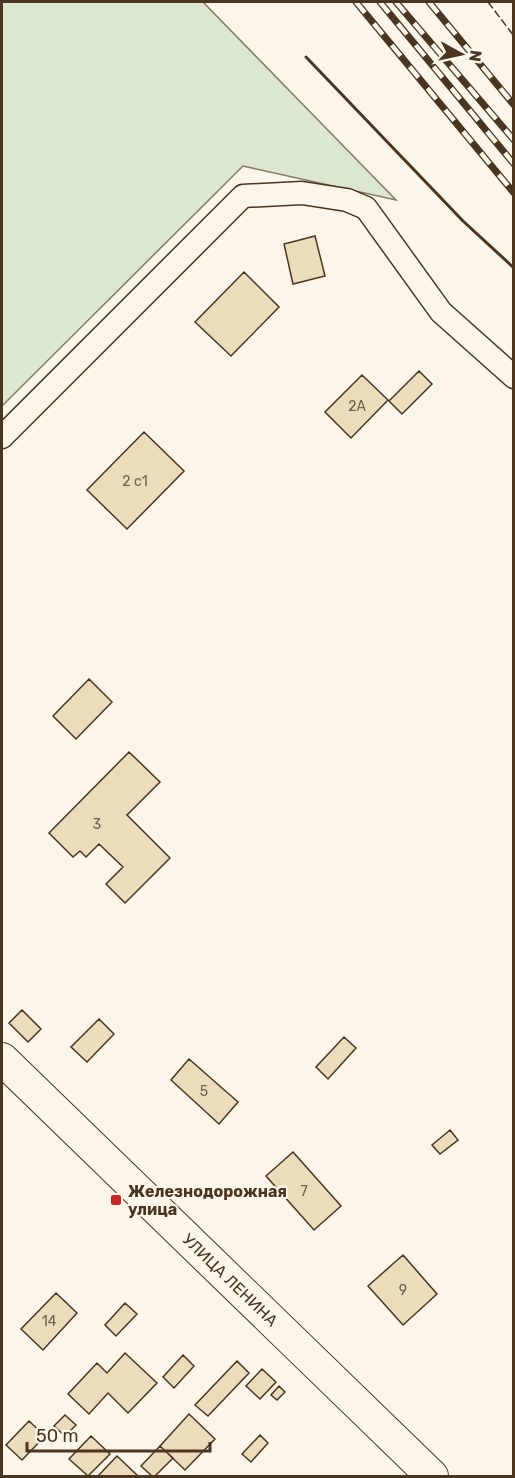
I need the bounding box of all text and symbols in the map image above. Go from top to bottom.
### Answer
north arrow [431,24,491,84]
text: N [465,49,486,63]
house number: 2А [348,398,366,415]
house number: 2 с1 [122,473,148,490]
house number: 3 [93,816,101,833]
house number: 5 [200,1083,208,1100]
place label: Железнодорожная улица [128,1182,287,1219]
house number: 7 [300,1183,308,1200]
marker: Железнодорожная улица [109,1193,123,1207]
street label: УЛИЦА ЛЕНИНА [178,1230,282,1330]
house number: 9 [399,1282,407,1299]
house number: 14 [42,1313,57,1330]
scale bar [27,1415,210,1453]
text: 50 m [36,1425,79,1447]

